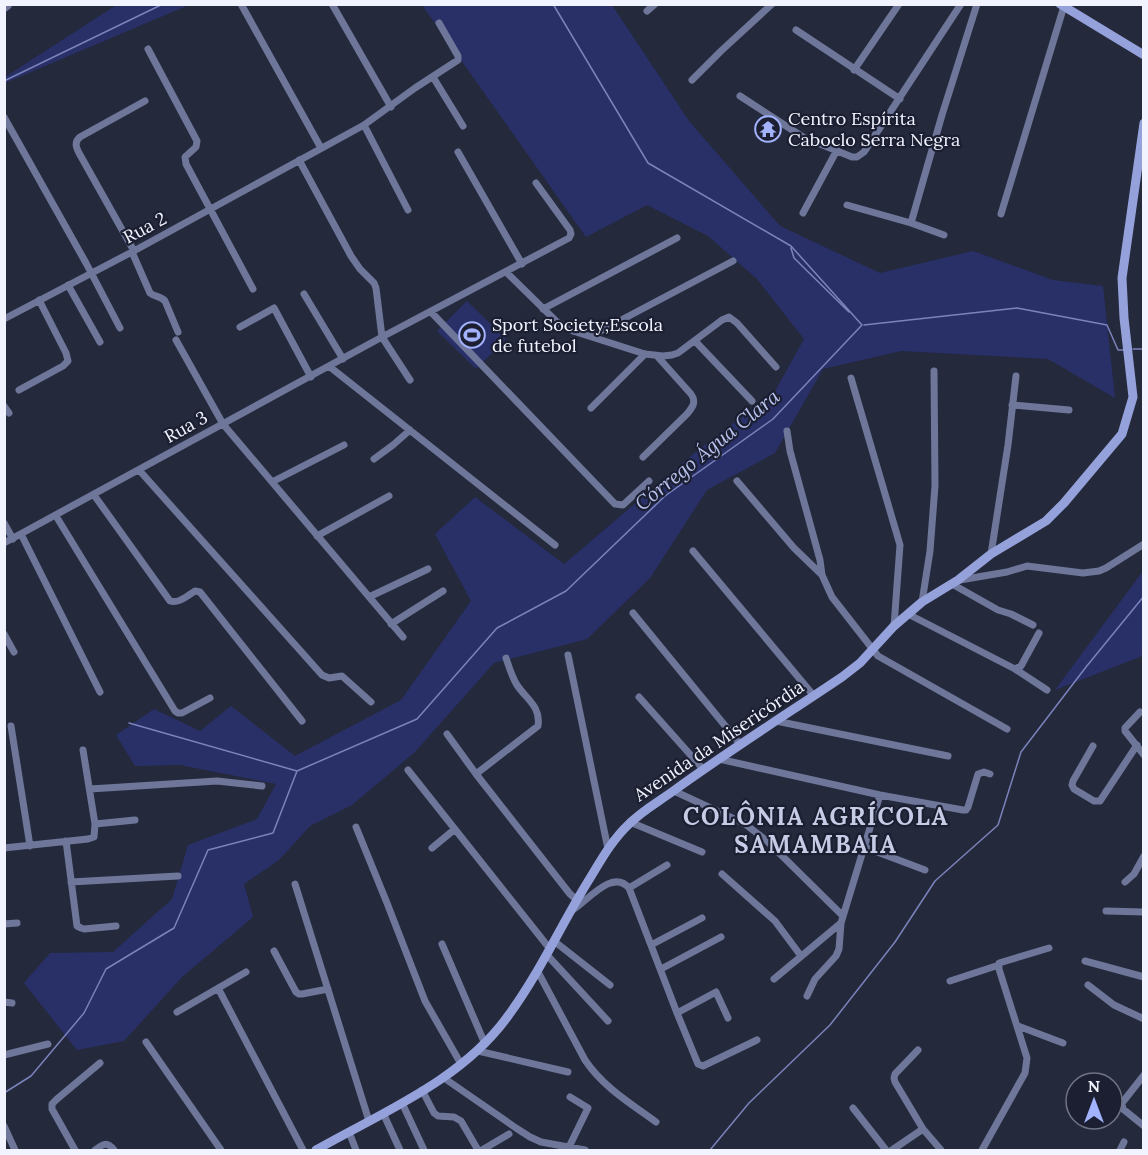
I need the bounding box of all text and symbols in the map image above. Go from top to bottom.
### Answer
place label: Centro Espírita Caboclo Serra Negra [788,107,960,151]
temple icon: Centro Espírita Caboclo Serra Negra [753,114,783,144]
street label: Rua 2 [119,207,170,248]
place label: Sport Society;Escola de futebol [492,313,663,357]
sports icon: Sport Society;Escola de futebol [457,320,487,350]
water label: Córrego Água Clara [629,384,784,516]
street label: Rua 3 [160,405,211,448]
street label: Avenida da Misericórdia [628,675,808,807]
district label: COLÔNIA AGRÍCOLA SAMAMBAIA [683,800,949,860]
north arrow [1064,1071,1124,1131]
text: N [1088,1076,1100,1096]

